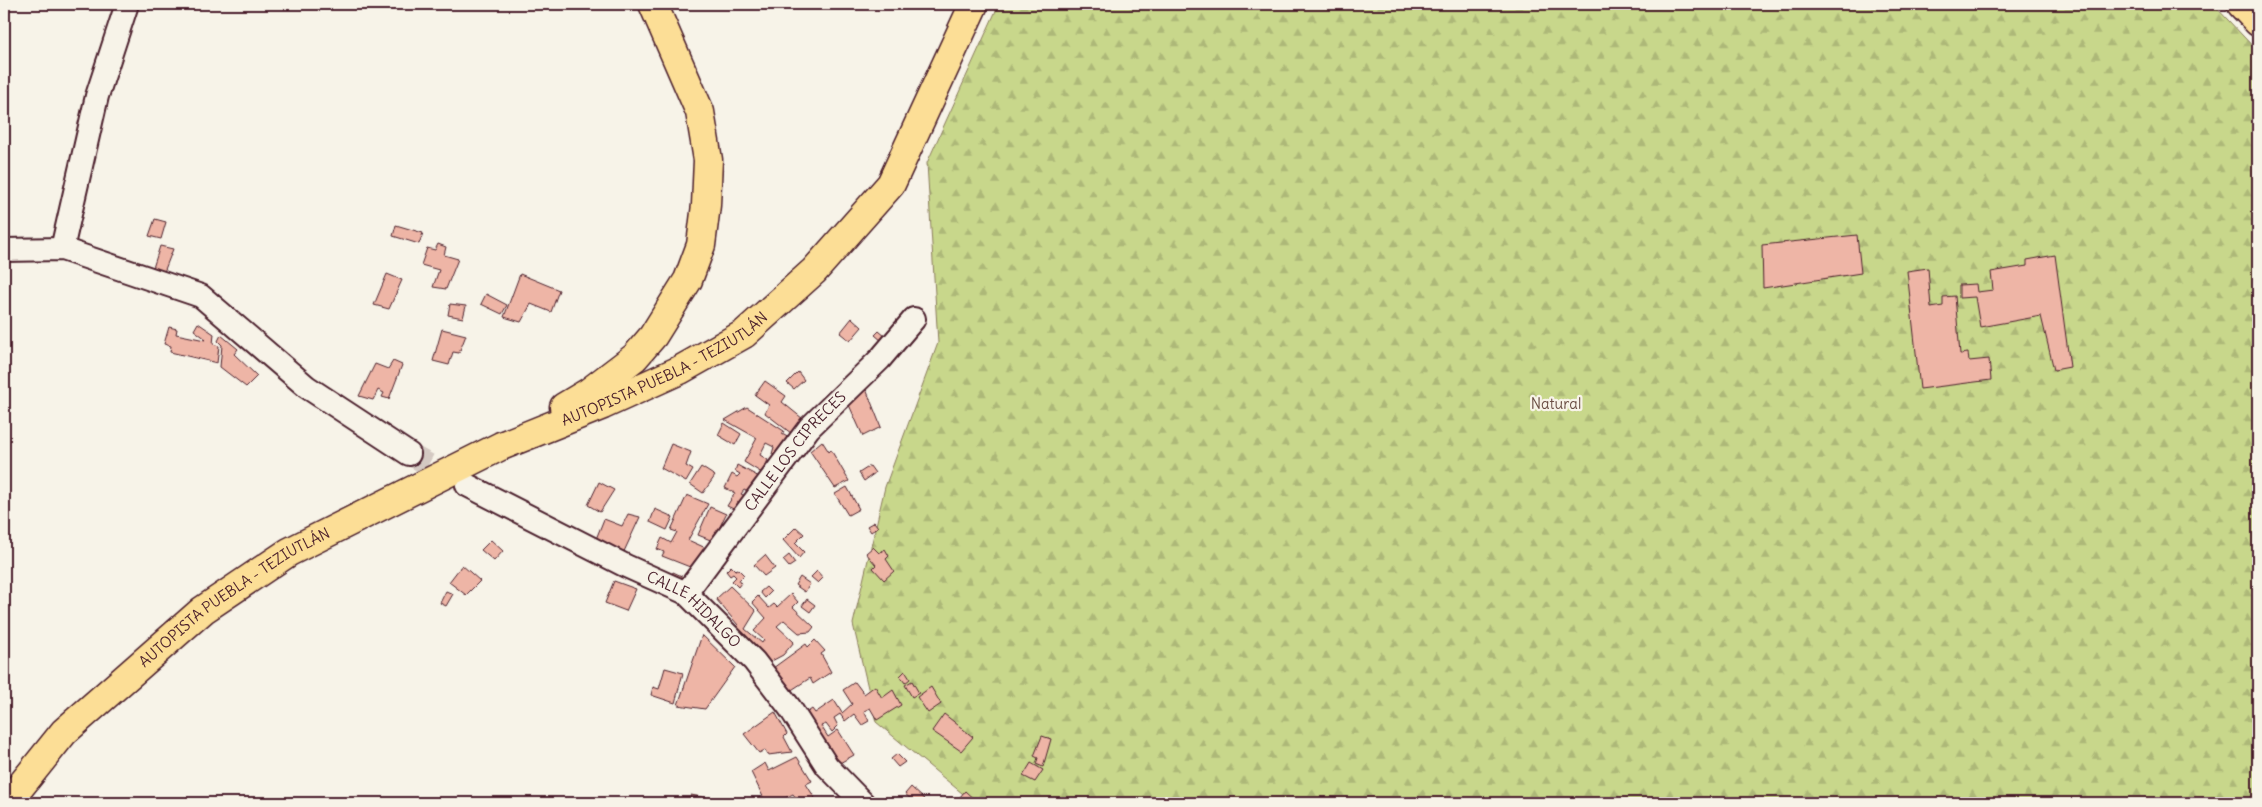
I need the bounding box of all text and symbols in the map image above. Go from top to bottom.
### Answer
street label: AUTOPISTA PUEBLA - TEZIUTLÁN [558,307,771,430]
street label: CALLE LOS CIPRECES [740,387,850,515]
park label: Natural [1531,394,1581,413]
street label: AUTOPISTA PUEBLA - TEZIUTLÁN [135,523,333,671]
street label: CALLE HIDALGO [644,567,745,651]

